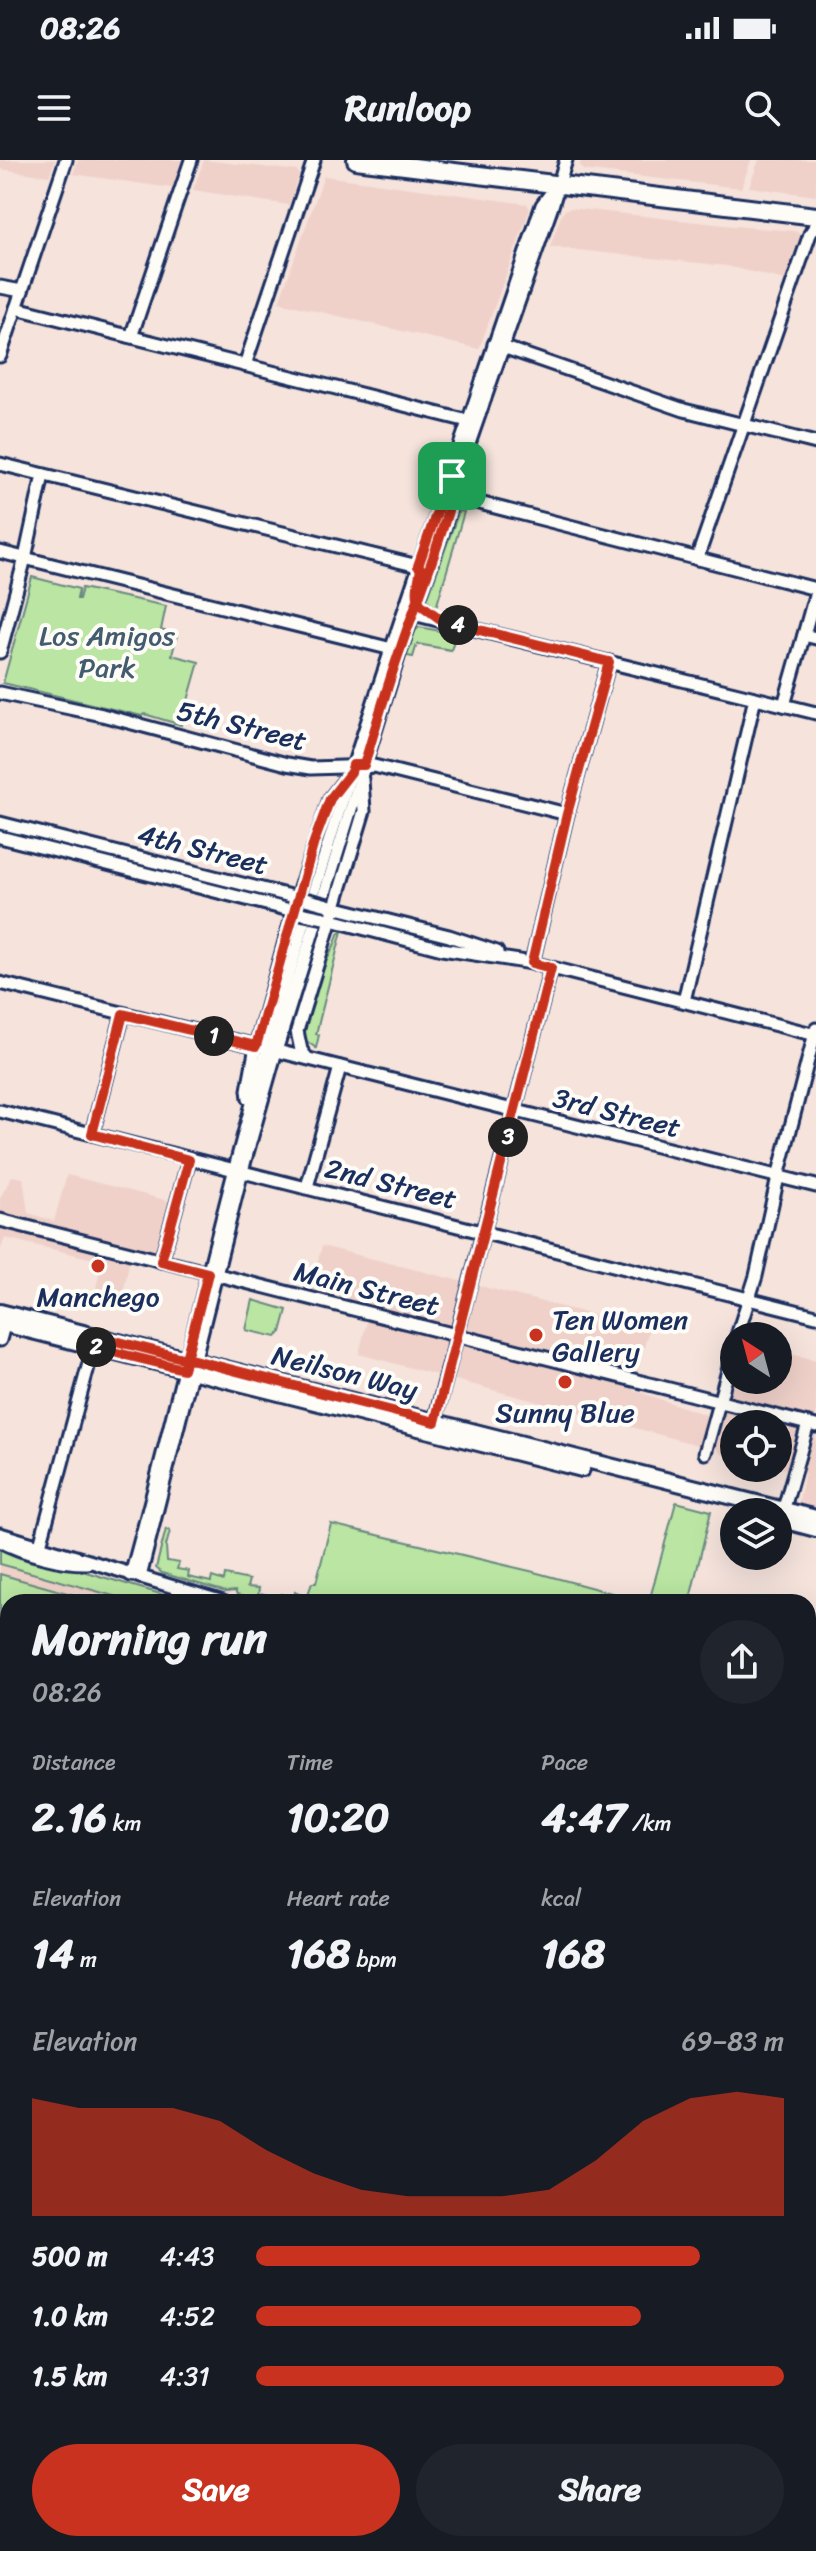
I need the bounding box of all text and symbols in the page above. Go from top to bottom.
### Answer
text: 08:26 [40,1,120,55]
text: Runloop [345,76,471,140]
icon: menu [32,86,76,130]
icon: search [740,86,784,130]
pin [418,442,486,510]
icon: arrive [430,454,474,498]
pin: 4 [438,605,478,645]
text: 4 [451,605,465,644]
park label: Los Amigos Park [39,611,175,692]
street label: 5th Street [172,686,312,765]
street label: 4th Street [132,810,273,889]
pin: 1 [194,1016,234,1056]
text: 1 [209,1016,219,1055]
street label: 3rd Street [548,1073,686,1152]
pin: 3 [488,1117,528,1157]
text: 3 [502,1117,514,1156]
street label: 2nd Street [320,1143,462,1224]
street label: Main Street [289,1247,445,1330]
marker: Manchego [89,1257,107,1275]
place label: Manchego [36,1272,160,1321]
place label: Ten Women Gallery [552,1295,688,1376]
north arrow [720,1322,792,1394]
map controls [720,1322,792,1570]
marker: Ten Women Gallery [527,1326,545,1344]
pin: 2 [76,1327,116,1367]
text: 2 [90,1327,102,1366]
street label: Neilson Way [267,1331,424,1414]
marker: Sunny Blue [556,1373,574,1391]
place label: Sunny Blue [495,1388,635,1437]
button: locate [720,1410,792,1482]
button: layers [720,1498,792,1570]
text: Morning run [32,1600,267,1678]
button: share [700,1620,784,1704]
text: 08:26 [32,1669,102,1715]
text: Distance [32,1743,116,1782]
text: Time [287,1743,333,1782]
text: Pace [541,1743,588,1782]
text: 2.16 [32,1782,107,1853]
text: 10:20 [287,1782,390,1853]
text: 4:47 [541,1782,626,1853]
text: km [107,1804,141,1843]
text: /km [626,1804,671,1843]
text: Elevation [32,1879,121,1918]
text: Heart rate [287,1879,390,1918]
text: kcal [541,1879,581,1918]
text: 14 [32,1918,74,1989]
text: 168 [287,1918,351,1989]
text: 168 [541,1918,605,1989]
text: m [74,1940,97,1979]
text: bpm [351,1940,397,1979]
text: Elevation [32,2018,137,2064]
text: 69–83 m [682,2018,784,2064]
text: 500 m [32,2233,107,2279]
text: 4:43 [160,2233,215,2279]
text: 1.0 km [32,2293,108,2339]
text: 4:52 [160,2293,215,2339]
text: 1.5 km [32,2353,107,2399]
text: 4:31 [160,2353,210,2399]
button: Save [32,2444,400,2536]
button: Share [416,2444,784,2536]

